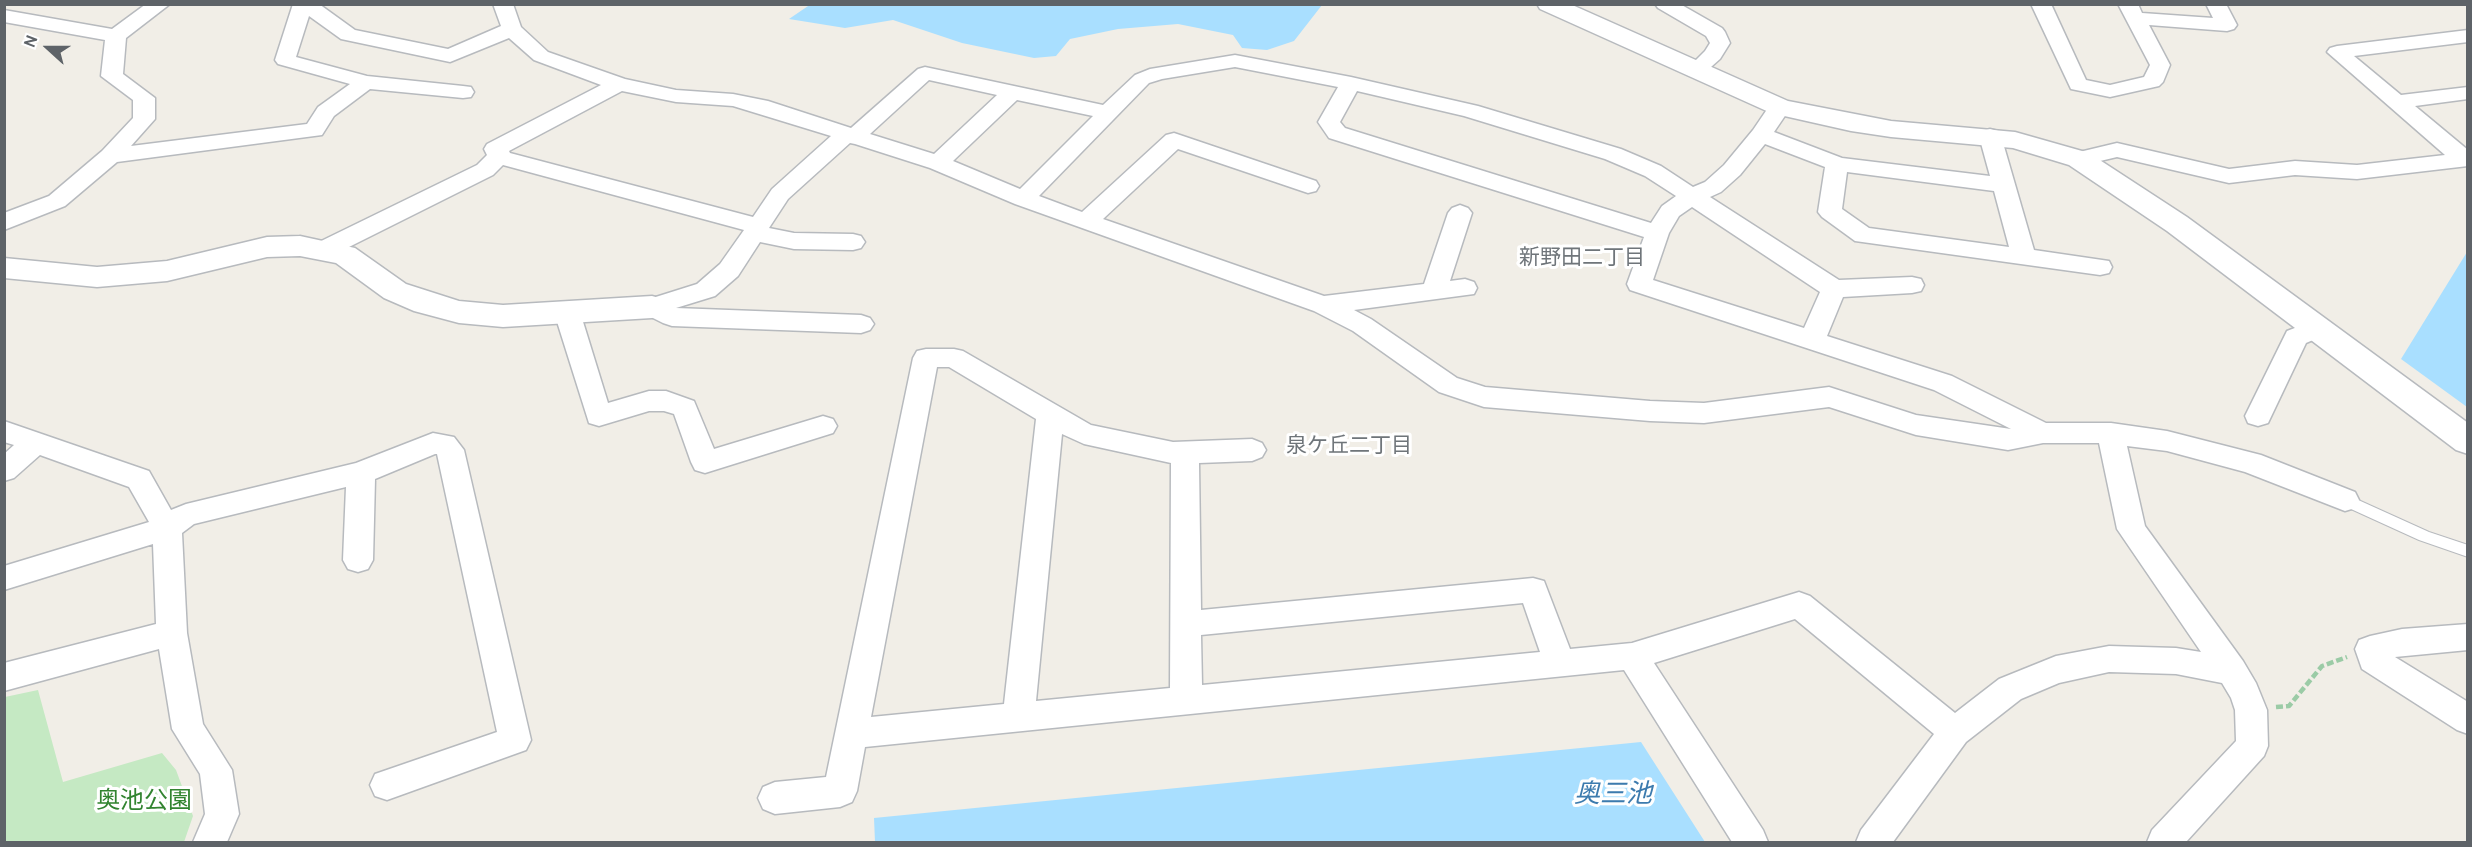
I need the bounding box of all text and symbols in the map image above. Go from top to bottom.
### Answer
north arrow [18,18,78,78]
text: N [20,33,42,50]
district label: 新野田二丁目 [1519,245,1645,271]
district label: 泉ケ丘二丁目 [1286,433,1412,459]
water label: 奥三池 [1574,778,1652,810]
park label: 奥池公園 [96,787,192,815]

